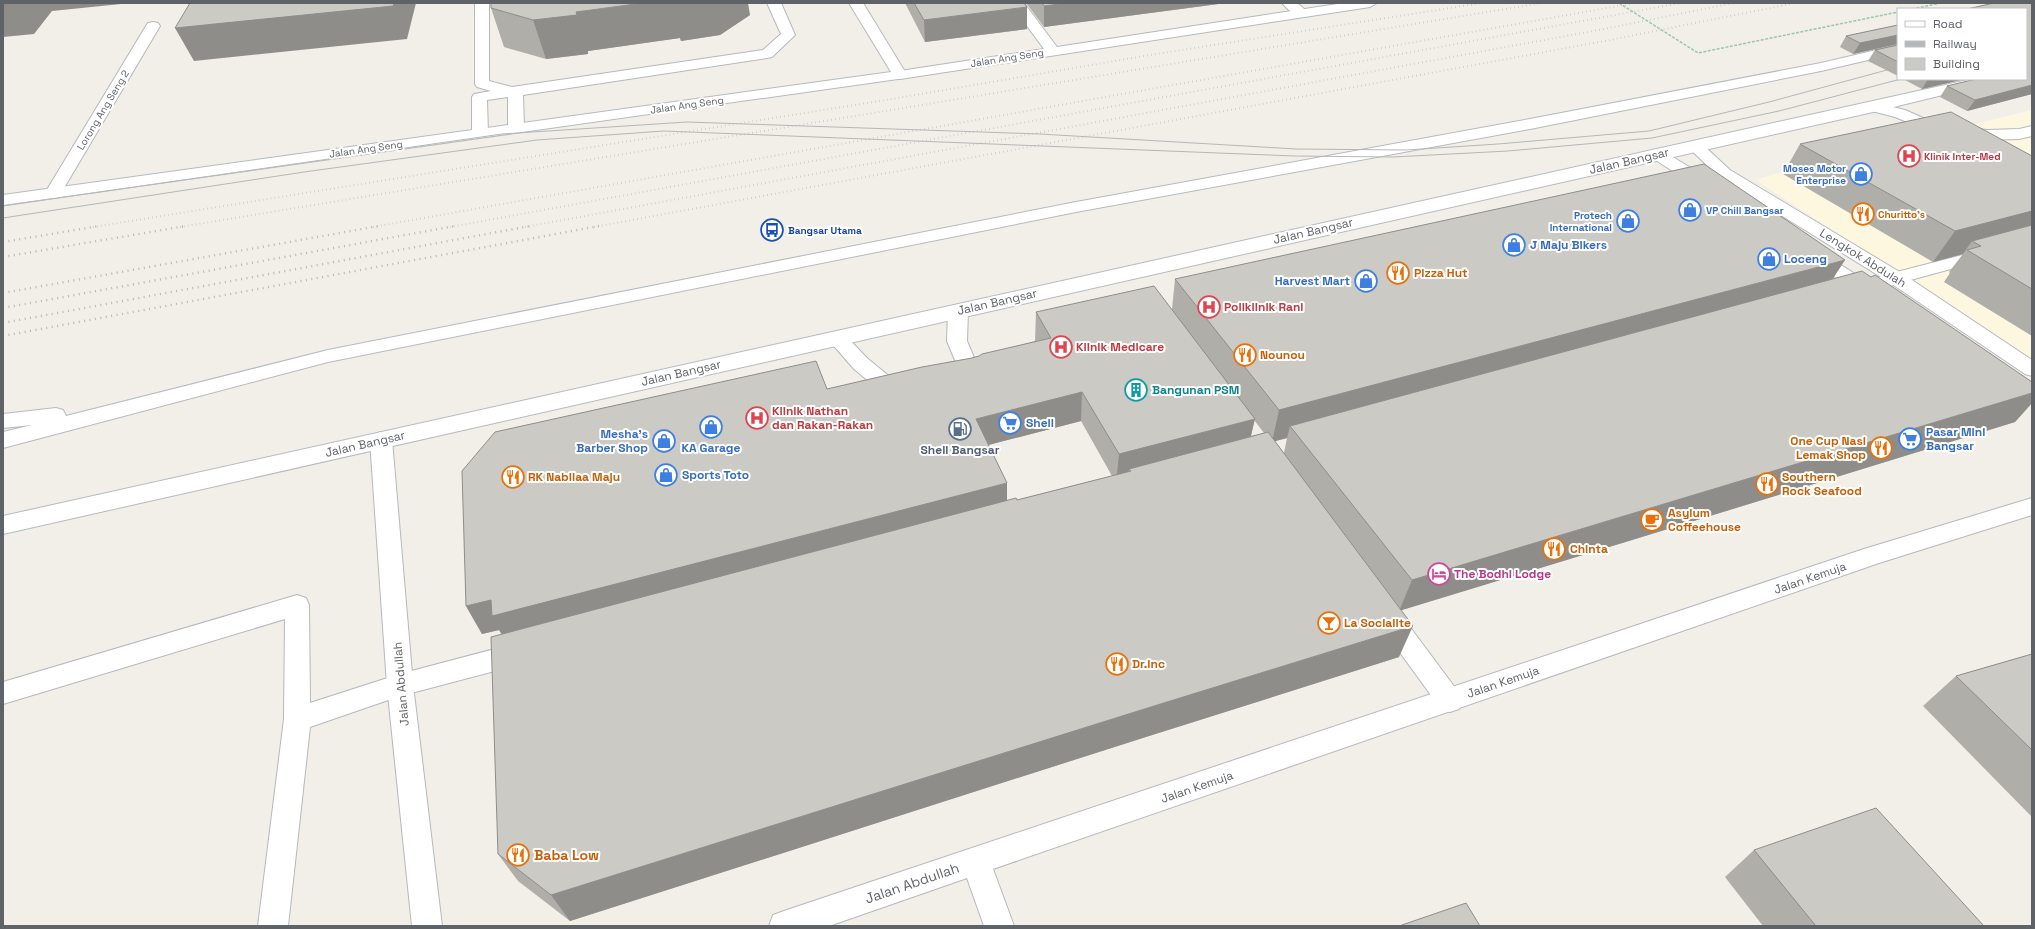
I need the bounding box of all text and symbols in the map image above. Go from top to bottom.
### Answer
legend [1897,8,2027,80]
text: Road [1933,16,1962,32]
text: Railway [1933,36,1977,52]
street label: Jalan Ang Seng [969,46,1045,70]
text: Building [1933,56,1980,72]
street label: Lorong Ang Seng 2 [74,68,132,152]
street label: Jalan Ang Seng [649,93,725,117]
street label: Jalan Ang Seng [328,137,404,161]
hospital icon: Klinik Inter-Med [1896,143,1922,169]
street label: Jalan Bangsar [1587,144,1671,178]
place label: Klinik Inter-Med [1924,150,2001,163]
shop icon: Moses Motor Enterprise [1848,161,1874,187]
place label: Moses Motor Enterprise [1783,162,1846,187]
shop icon: VP Chill Bangsar [1677,197,1703,223]
restaurant icon: Churitto’s [1850,201,1876,227]
place label: VP Chill Bangsar [1706,204,1784,217]
shop icon: Protech International [1615,208,1641,234]
place label: Churitto’s [1878,208,1925,221]
place label: Protech International [1550,209,1612,234]
street label: Jalan Bangsar [1271,214,1355,248]
bus stop icon: Bangsar Utama [759,217,785,243]
place label: Bangsar Utama [788,224,862,237]
street label: Lengkok Abdulah [1817,225,1909,291]
shop icon: J Maju Bikers [1501,232,1527,258]
place label: J Maju Bikers [1530,237,1607,253]
shop icon: Loceng [1756,246,1782,272]
place label: Loceng [1784,251,1827,267]
restaurant icon: Pizza Hut [1385,260,1411,286]
place label: Pizza Hut [1414,265,1468,281]
shop icon: Harvest Mart [1353,268,1379,294]
place label: Harvest Mart [1275,273,1350,289]
street label: Jalan Bangsar [955,285,1039,319]
hospital icon: Poliklinik Rani [1196,294,1222,320]
place label: Poliklinik Rani [1224,299,1304,315]
hospital icon: Klinik Medicare [1048,334,1074,360]
place label: Klinik Medicare [1076,339,1164,355]
restaurant icon: Nounou [1232,342,1258,368]
place label: Nounou [1260,347,1305,363]
street label: Jalan Bangsar [639,356,723,390]
building icon: Bangunan PSM [1123,377,1149,403]
place label: Bangunan PSM [1152,382,1239,398]
place label: Klinik Nathan dan Rakan-Rakan [772,403,873,433]
hospital icon: Klinik Nathan dan Rakan-Rakan [744,405,770,431]
supermarket icon: Shell [997,410,1023,436]
shop icon: KA Garage [698,414,724,440]
place label: Shell [1026,415,1054,431]
fuel station icon: Shell Bangsar [947,416,973,442]
place label: Pasar Mini Bangsar [1926,424,1985,454]
place label: Mesha's Barber Shop [576,426,648,456]
supermarket icon: Pasar Mini Bangsar [1897,426,1923,452]
street label: Jalan Bangsar [323,427,407,461]
shop icon: Mesha's Barber Shop [651,428,677,454]
place label: One Cup Nasi Lemak Shop [1790,433,1866,463]
restaurant icon: One Cup Nasi Lemak Shop [1868,435,1894,461]
place label: KA Garage [682,440,741,456]
place label: Shell Bangsar [921,442,1000,458]
shop icon: Sports Toto [653,462,679,488]
restaurant icon: RK Nabilaa Maju [500,464,526,490]
place label: Sports Toto [682,467,749,483]
place label: RK Nabilaa Maju [528,469,620,485]
place label: Southern Rock Seafood [1782,469,1862,499]
restaurant icon: Southern Rock Seafood [1754,471,1780,497]
place label: Asylum Coffeehouse [1668,505,1741,535]
cafe icon: Asylum Coffeehouse [1639,507,1665,533]
restaurant icon: Chinta [1541,536,1567,562]
place label: Chinta [1570,541,1608,557]
street label: Jalan Kemuja [1772,558,1848,598]
hotel icon: The Bodhi Lodge [1426,561,1452,587]
place label: The Bodhi Lodge [1454,566,1551,582]
bar icon: La Socialite [1316,610,1342,636]
place label: La Socialite [1344,615,1411,631]
street label: Jalan Abdullah [389,641,413,727]
restaurant icon: Dr.inc [1104,651,1130,677]
place label: Dr.inc [1132,656,1165,672]
street label: Jalan Kemuja [1465,662,1541,702]
street label: Jalan Kemuja [1159,767,1235,807]
restaurant icon: Baba Low [505,842,531,868]
place label: Baba Low [534,846,599,864]
street label: Jalan Abdullah [863,858,961,908]

